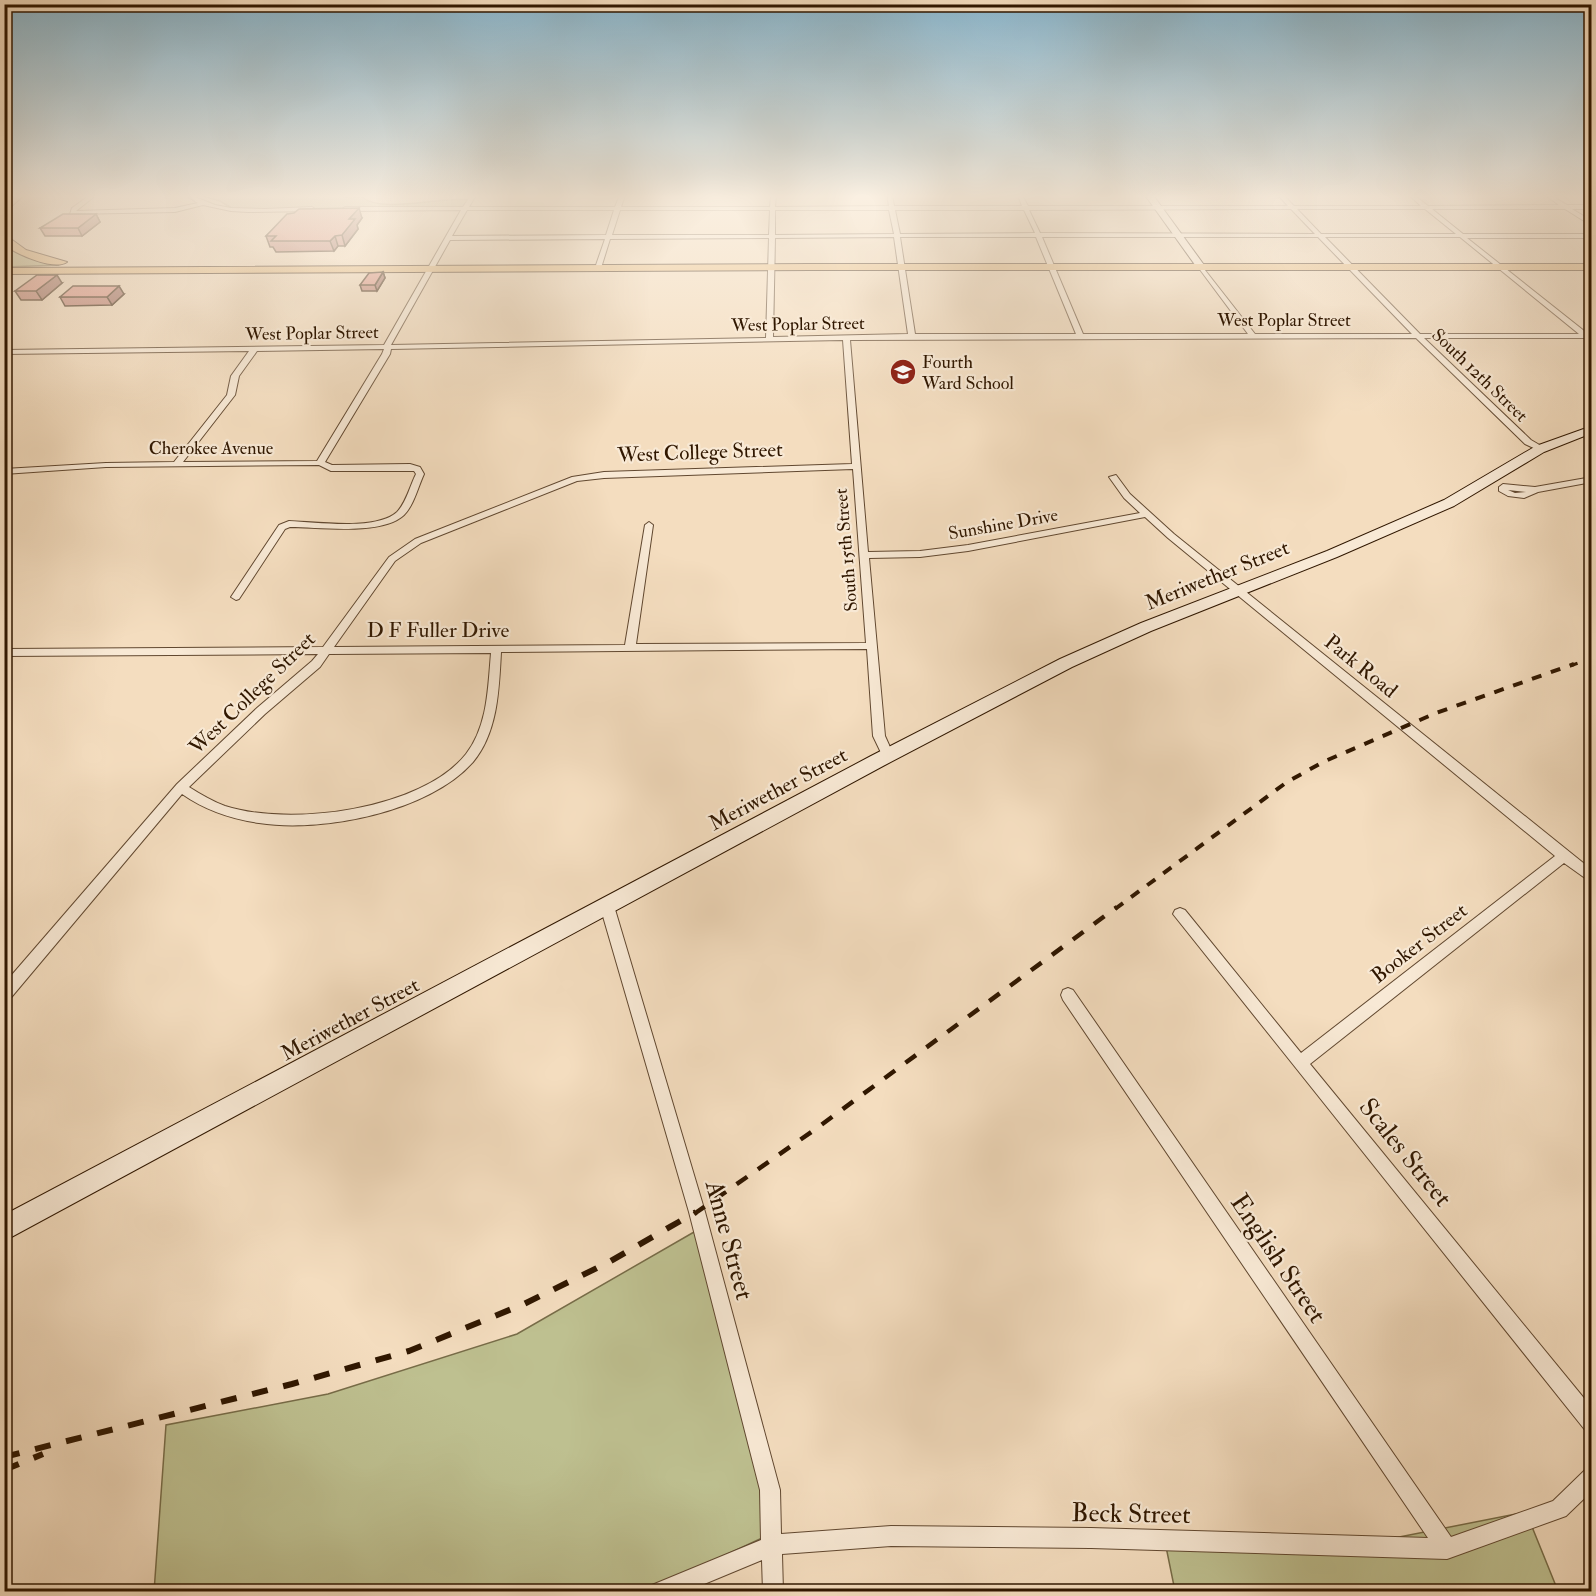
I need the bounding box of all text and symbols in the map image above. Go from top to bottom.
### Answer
street label: West Poplar Street [1216,309,1351,332]
street label: West Poplar Street [730,312,865,337]
street label: West Poplar Street [244,321,379,346]
street label: South 12th Street [1427,324,1533,427]
place label: Fourth Ward School [921,351,1014,395]
school or university icon: Fourth Ward School [888,357,918,387]
street label: West College Street [616,436,783,469]
street label: Cherokee Avenue [149,437,274,460]
street label: South 15th Street [830,487,863,613]
street label: Sunshine Drive [947,503,1060,545]
street label: Meriwether Street [1141,534,1293,617]
street label: D F Fuller Drive [367,617,509,644]
street label: West College Street [183,626,321,761]
street label: Park Road [1319,629,1403,705]
street label: Meriwether Street [704,742,852,837]
street label: Booker Street [1366,897,1473,990]
street label: Meriwether Street [276,972,424,1067]
street label: Scales Street [1352,1092,1459,1213]
street label: Anne Street [697,1176,760,1303]
street label: English Street [1223,1188,1333,1329]
street label: Beck Street [1071,1497,1191,1531]

